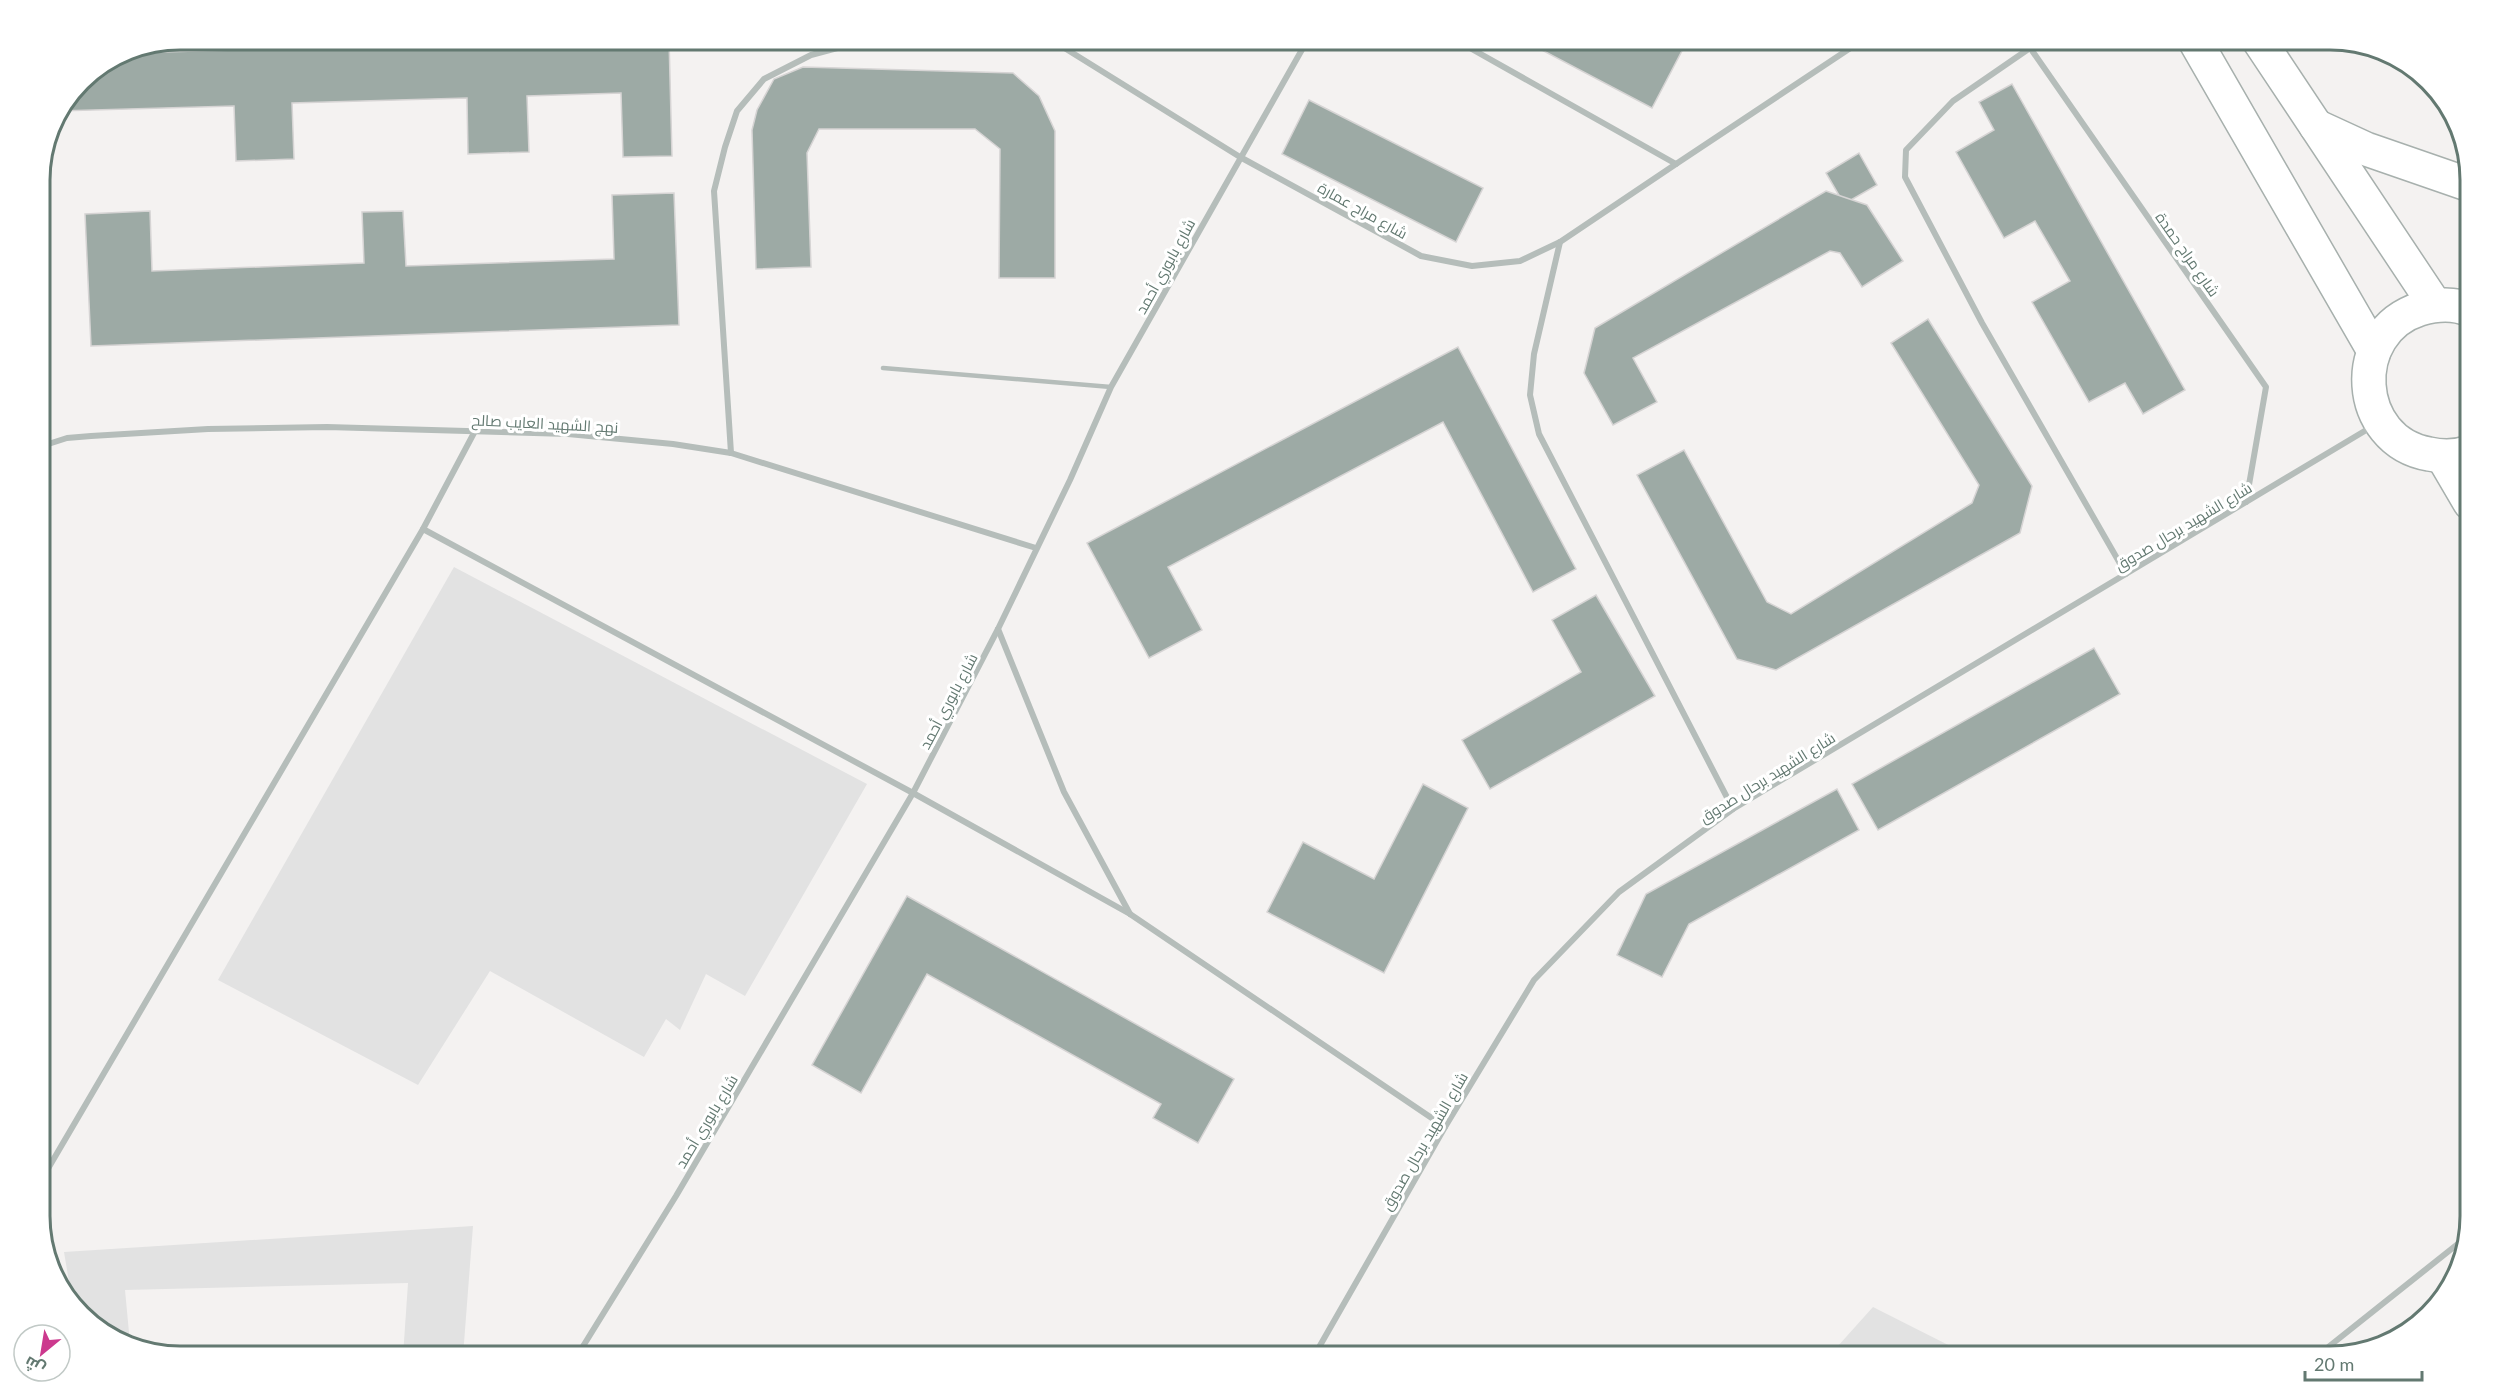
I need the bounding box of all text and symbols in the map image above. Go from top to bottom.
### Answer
street label: شارع مراح عمارة [1314,178,1411,245]
street label: شارع مراح حمدة [2150,208,2224,301]
street label: شارع بابوري أحمد [1131,215,1202,319]
street label: نهج الشهيد العايب صالح [471,410,619,439]
street label: شارع الشهيد برحال صدوق [2111,478,2256,577]
street label: شارع بابوري أحمد [915,650,984,754]
street label: شارع الشهيد برحال صدوق [1696,728,1840,829]
street label: شارع الشهيد برحال صدوق [1377,1069,1474,1215]
street label: شارع بابوري أحمد [671,1071,744,1173]
north arrow [12,1323,72,1383]
scale bar [2305,1344,2422,1382]
text: ش [21,1352,48,1380]
text: 20 m [2314,1353,2354,1375]

